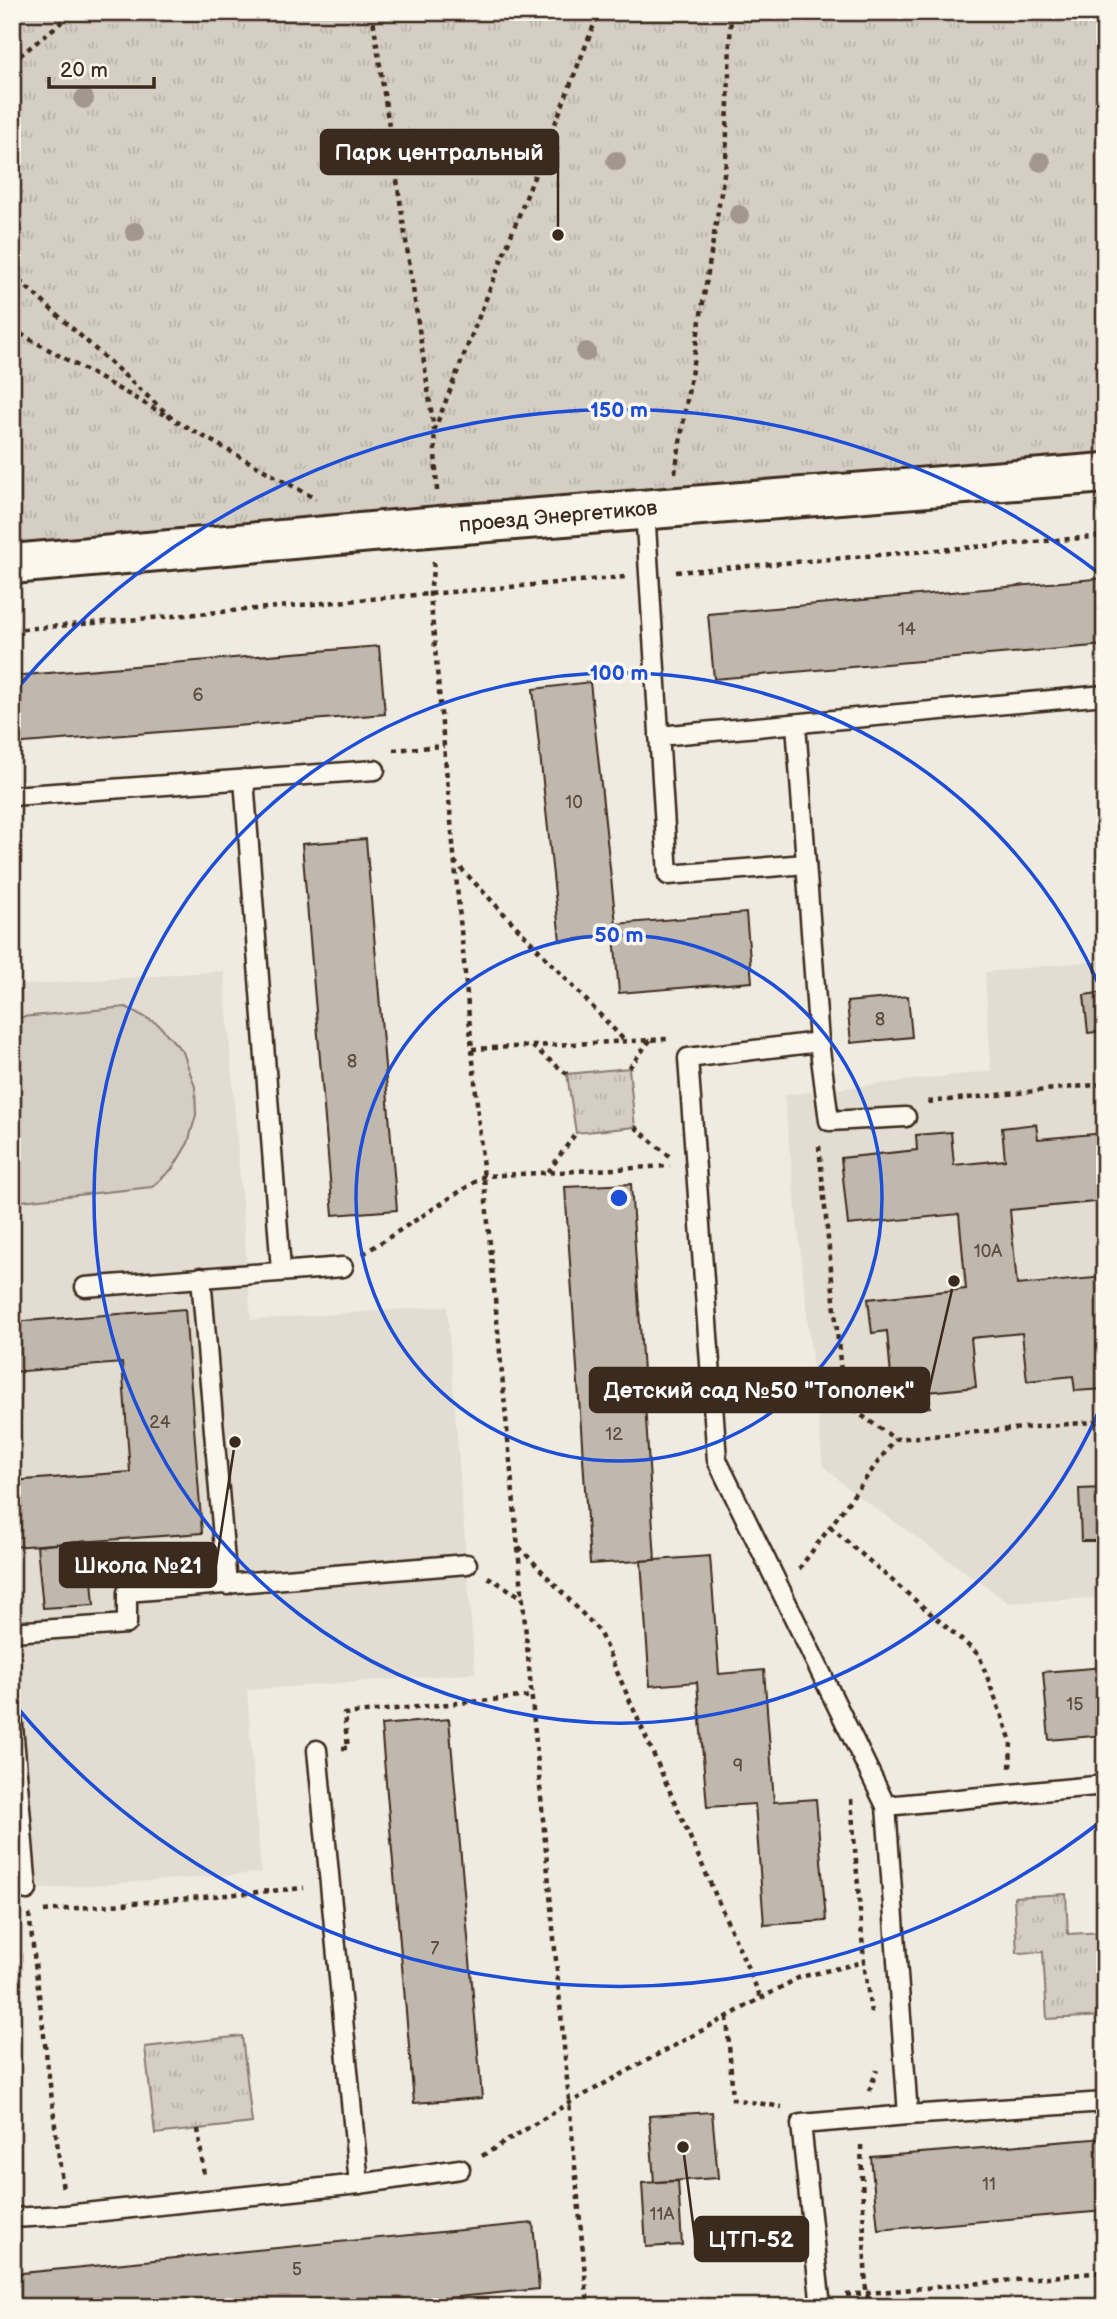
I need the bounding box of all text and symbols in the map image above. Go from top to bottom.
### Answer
scale bar [49,46,154,90]
text: 20 m [60,58,108,83]
callout: Парк центральный [321,130,558,174]
text: Парк центральный [334,139,544,167]
text: 150 m [590,398,648,423]
street label: проезд Энергетиков [458,495,658,538]
house number: 14 [898,619,916,640]
text: 100 m [590,661,648,686]
house number: 6 [193,685,204,706]
house number: 10 [565,792,583,813]
text: 50 m [595,923,643,948]
house number: 8 [875,1009,885,1030]
house number: 8 [347,1051,357,1072]
centre of rings [607,1186,631,1210]
house number: 10А [974,1241,1002,1262]
callout: Детский сад №50 "Тополек" [590,1368,929,1412]
text: Детский сад №50 "Тополек" [604,1377,914,1405]
house number: 24 [149,1412,171,1433]
house number: 12 [605,1424,623,1445]
callout: Школа №21 [60,1543,216,1587]
text: Школа №21 [74,1552,202,1580]
house number: 15 [1066,1694,1084,1715]
house number: 9 [733,1756,743,1777]
house number: 7 [431,1938,440,1959]
house number: 11 [982,2174,996,2195]
house number: 11А [650,2204,675,2225]
callout: ЦТП-52 [695,2217,808,2261]
text: ЦТП-52 [708,2226,794,2254]
house number: 5 [292,2259,302,2280]

